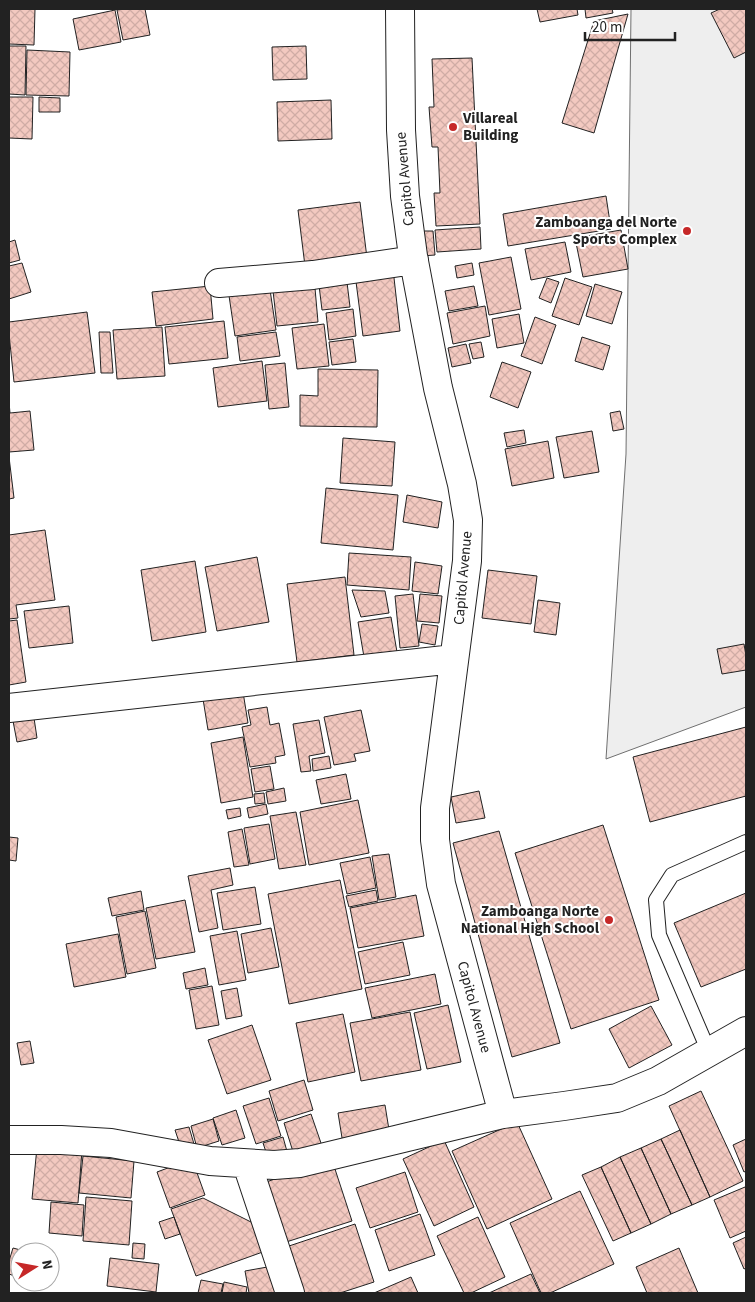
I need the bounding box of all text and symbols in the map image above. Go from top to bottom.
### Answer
scale bar [585,10,675,42]
text: 20 m [592,17,622,38]
place label: Villareal Building [462,108,518,146]
marker: Villareal Building [447,121,459,133]
street label: Capitol Avenue [390,131,420,227]
place label: Zamboanga del Norte Sports Complex [535,212,677,250]
marker: Zamboanga del Norte Sports Complex [681,225,693,237]
street label: Capitol Avenue [448,530,478,626]
place label: Zamboanga Norte National High School [461,901,600,939]
marker: Zamboanga Norte National High School [603,914,615,926]
street label: Capitol Avenue [452,959,496,1055]
north arrow [10,1242,60,1292]
text: N [36,1258,57,1271]

